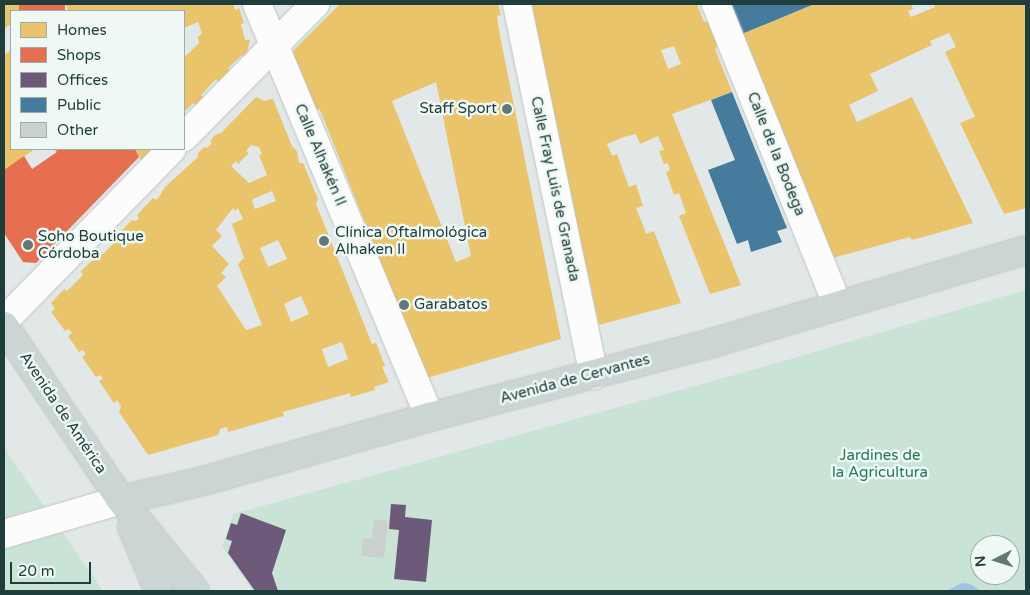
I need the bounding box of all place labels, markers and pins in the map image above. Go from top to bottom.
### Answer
place label: Staff Sport [419,100,497,118]
marker: Staff Sport [501,103,513,115]
place label: Clínica Oftalmológica Alhaken II [335,223,487,258]
place label: Soho Boutique Córdoba [38,227,144,262]
marker: Clínica Oftalmológica Alhaken II [317,234,331,248]
marker: Soho Boutique Córdoba [22,239,34,251]
place label: Garabatos [414,296,488,314]
marker: Garabatos [398,299,410,311]

